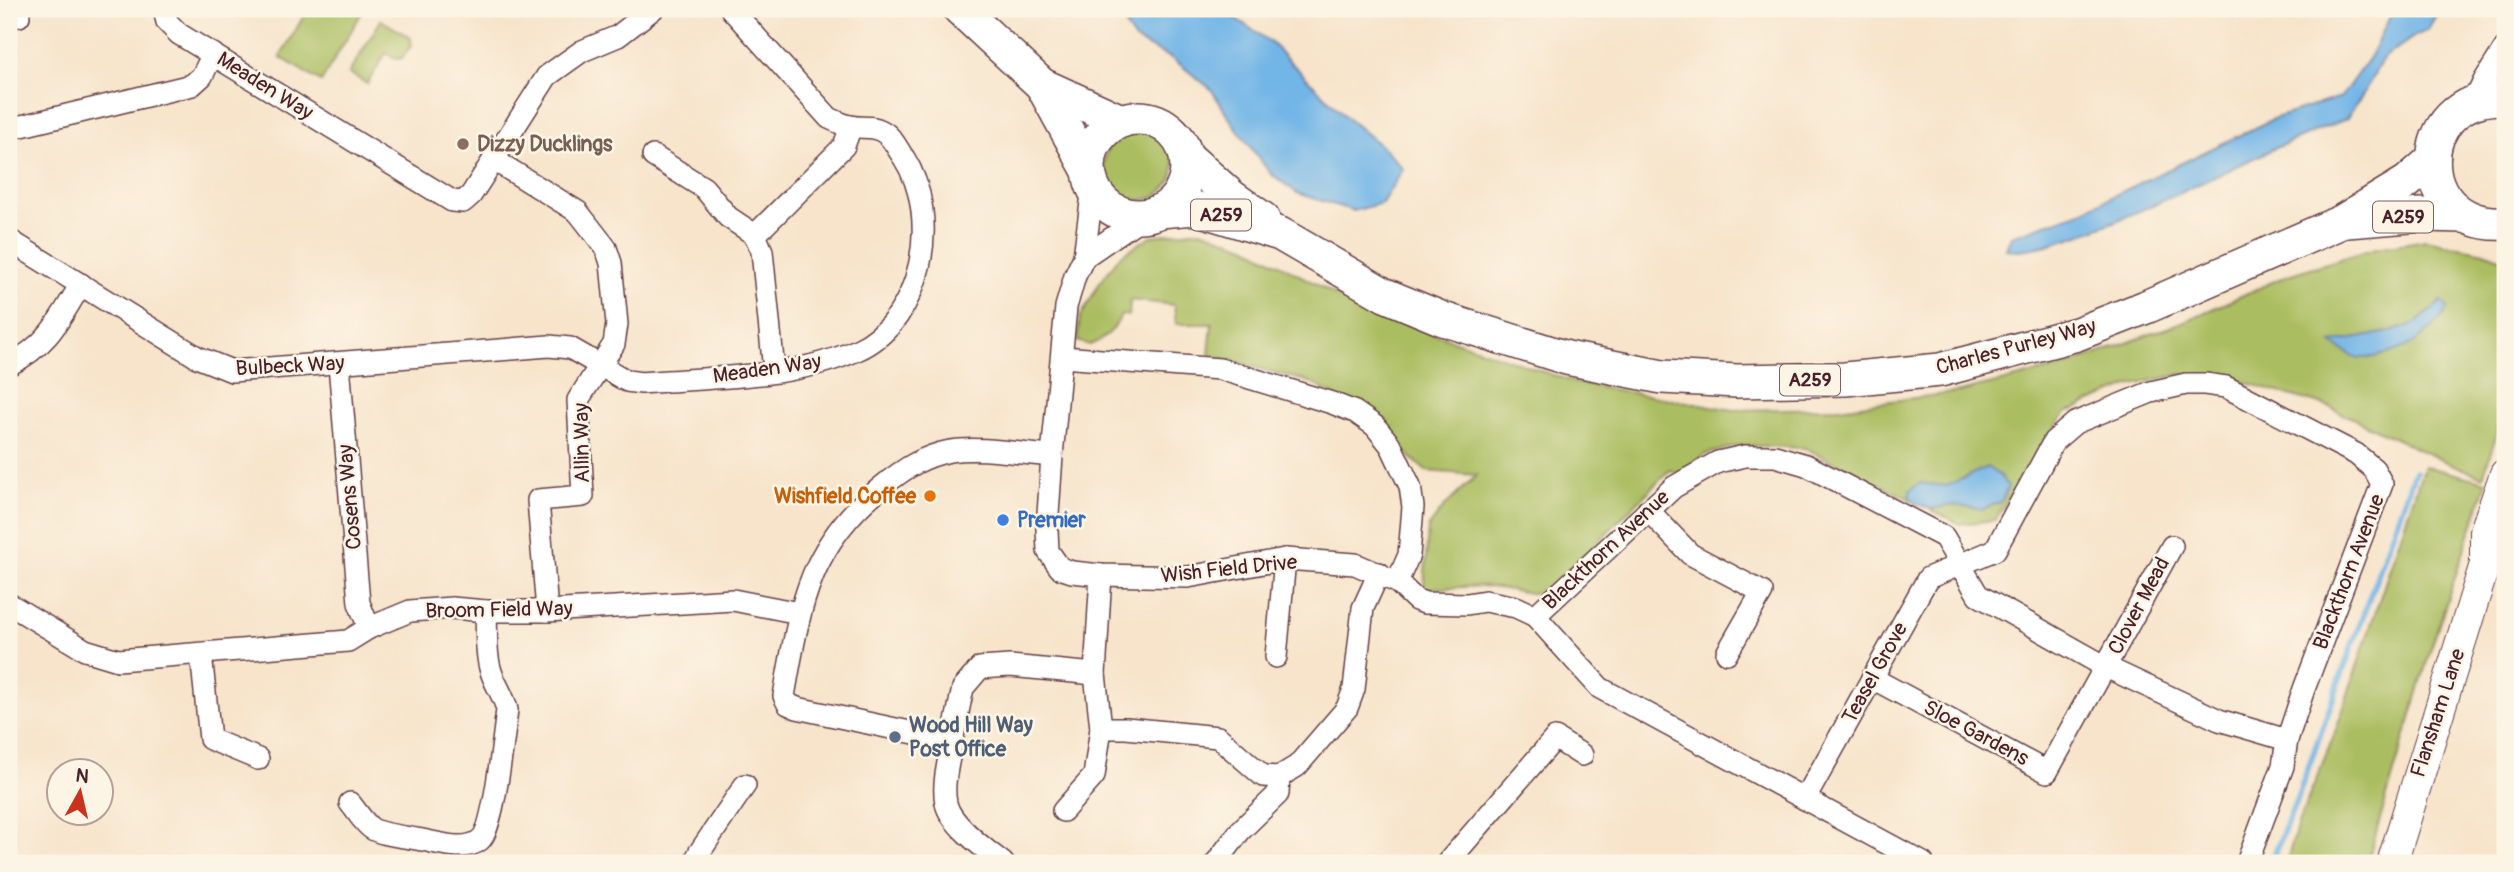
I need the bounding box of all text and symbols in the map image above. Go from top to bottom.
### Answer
street label: Meaden Way [212,46,318,126]
place label: Dizzy Ducklings [477,131,613,158]
marker: Dizzy Ducklings [455,136,471,152]
road number: A259 [1191,200,1251,230]
road number: A259 [2373,202,2433,232]
street label: Charles Purley Way [1933,313,2099,381]
street label: Meaden Way [711,348,823,390]
street label: Bulbeck Way [235,350,345,382]
road number: A259 [1780,364,1840,396]
street label: Allin Way [568,403,596,483]
street label: Cosens Way [332,443,368,551]
place label: Wishfield Coffee [774,483,917,510]
street label: Blackthorn Avenue [1537,484,1676,616]
marker: Wishfield Coffee [922,488,938,504]
street label: Blackthorn Avenue [2307,490,2391,653]
place label: Premier [1017,507,1086,534]
marker: Premier [995,512,1011,528]
street label: Wish Field Drive [1160,548,1299,590]
street label: Clover Mead [2102,553,2176,659]
street label: Broom Field Way [425,595,573,625]
street label: Teasel Grove [1836,617,1914,728]
street label: Flansham Lane [2405,645,2472,781]
street label: Sloe Gardens [1919,694,2034,772]
place label: Wood Hill Way Post Office [909,712,1033,763]
marker: Wood Hill Way Post Office [887,729,903,745]
north arrow [46,756,116,826]
text: N [74,763,90,789]

